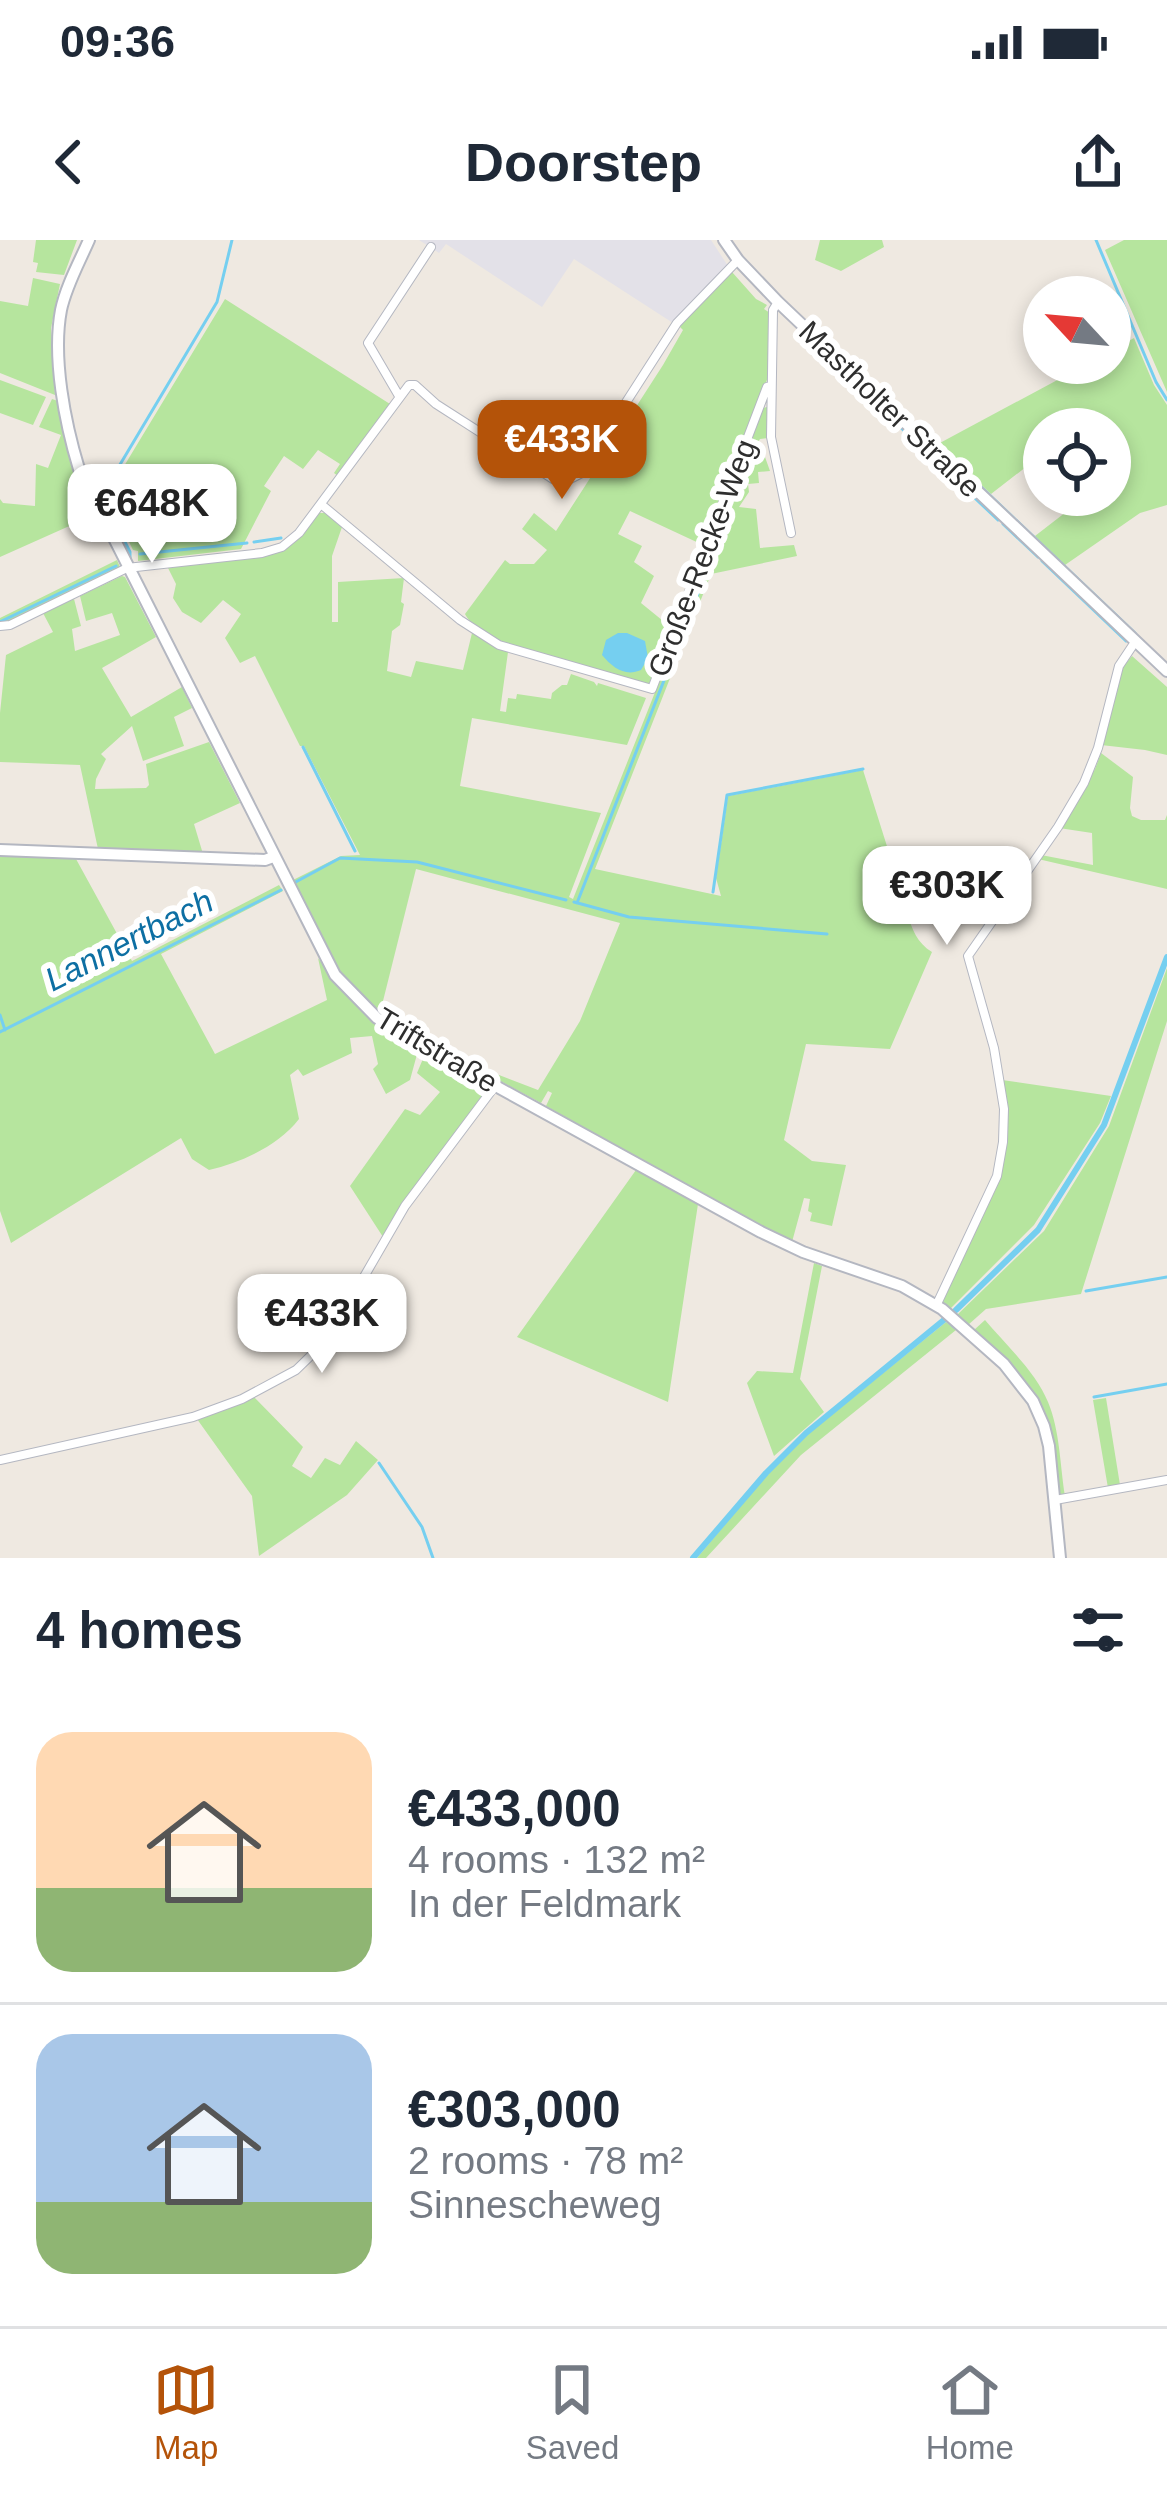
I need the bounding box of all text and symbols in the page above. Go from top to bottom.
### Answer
text: 09:36 [60,16,175,67]
icon: back [36,129,102,195]
icon: share [1065,129,1131,195]
text: Doorstep [465,132,702,192]
north arrow [1023,276,1131,384]
map controls [1023,276,1131,516]
street label: Mastholter Straße [793,314,987,504]
pin: €433K [478,400,646,502]
button: locate [1023,408,1131,516]
text: €433K [505,417,619,460]
street label: Große-Recke-Weg [642,435,762,681]
pin: €648K [68,464,236,566]
text: €648K [95,481,209,524]
pin: €303K [863,846,1031,948]
text: €303K [890,863,1004,906]
water label: Lannertbach [39,882,219,998]
street label: Triftstraße [370,1001,504,1099]
pin: €433K [238,1274,406,1376]
text: €433K [265,1291,379,1334]
icon: filters [1065,1597,1131,1663]
text: 4 homes [36,1602,243,1659]
icon: home [132,1780,276,1924]
text: €433,000 [408,1780,621,1837]
text: 4 rooms · 132 m² [408,1838,705,1881]
text: In der Feldmark [408,1882,681,1925]
text: €303,000 [408,2081,621,2138]
icon: home [132,2082,276,2226]
text: 2 rooms · 78 m² [408,2139,683,2182]
text: Sinnescheweg [408,2183,662,2226]
tab: Map [153,2357,219,2467]
tab: Saved [526,2357,619,2467]
tab: Home [926,2357,1014,2467]

